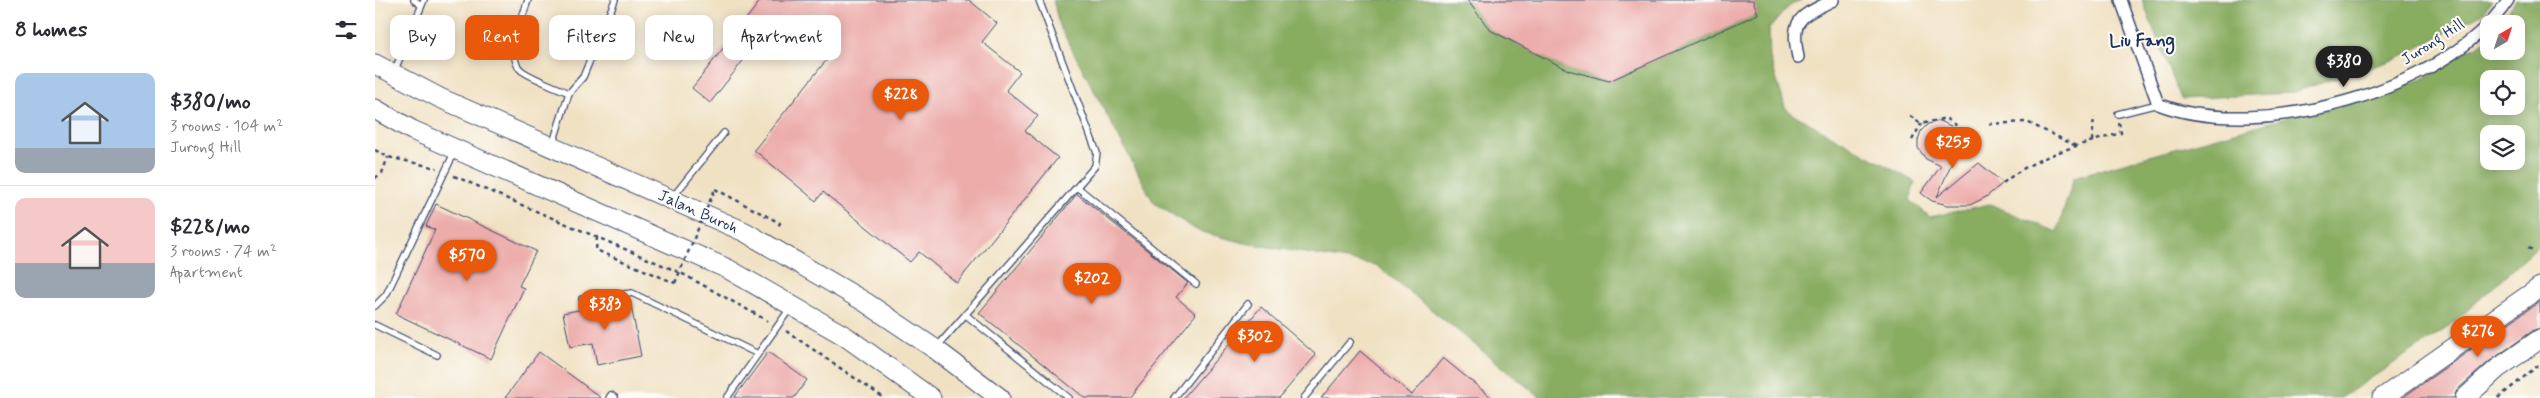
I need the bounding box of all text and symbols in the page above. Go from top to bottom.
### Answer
street label: Jurong Hill [2397,14,2469,71]
chip: Buy [390,15,455,60]
chip: Rent [465,15,539,60]
chip: Filters [549,15,635,60]
chip: New [645,15,713,60]
chip: Apartment [723,15,841,60]
north arrow [2480,15,2525,60]
map controls [2480,15,2525,170]
text: 8 homes [15,16,87,44]
icon: filters [332,16,360,44]
district label: Liu Fang [2109,29,2175,55]
pin: $380 [2314,46,2374,88]
text: $380 [2326,51,2362,72]
button: locate [2480,70,2525,115]
pin: $228 [871,78,931,121]
text: $228 [884,84,918,105]
text: $380/mo [170,88,251,116]
icon: home [55,93,115,153]
text: 3 rooms · 104 m² [170,116,283,137]
button: layers [2480,125,2525,170]
pin: $255 [1923,126,1983,169]
text: $255 [1936,132,1970,153]
text: Jurong Hill [170,137,241,158]
street label: Jalan Buroh [655,185,741,239]
text: $228/mo [170,213,250,241]
icon: home [55,218,115,278]
pin: $570 [437,240,497,282]
text: 3 rooms · 74 m² [170,241,277,262]
text: $570 [449,245,485,266]
text: Apartment [170,262,243,283]
pin: $202 [1062,262,1122,305]
text: $202 [1074,268,1110,289]
pin: $383 [575,288,635,331]
text: $383 [589,294,621,315]
pin: $276 [2448,316,2508,358]
pin: $302 [1225,320,1285,363]
text: $276 [2462,321,2494,342]
text: $302 [1237,326,1273,347]

